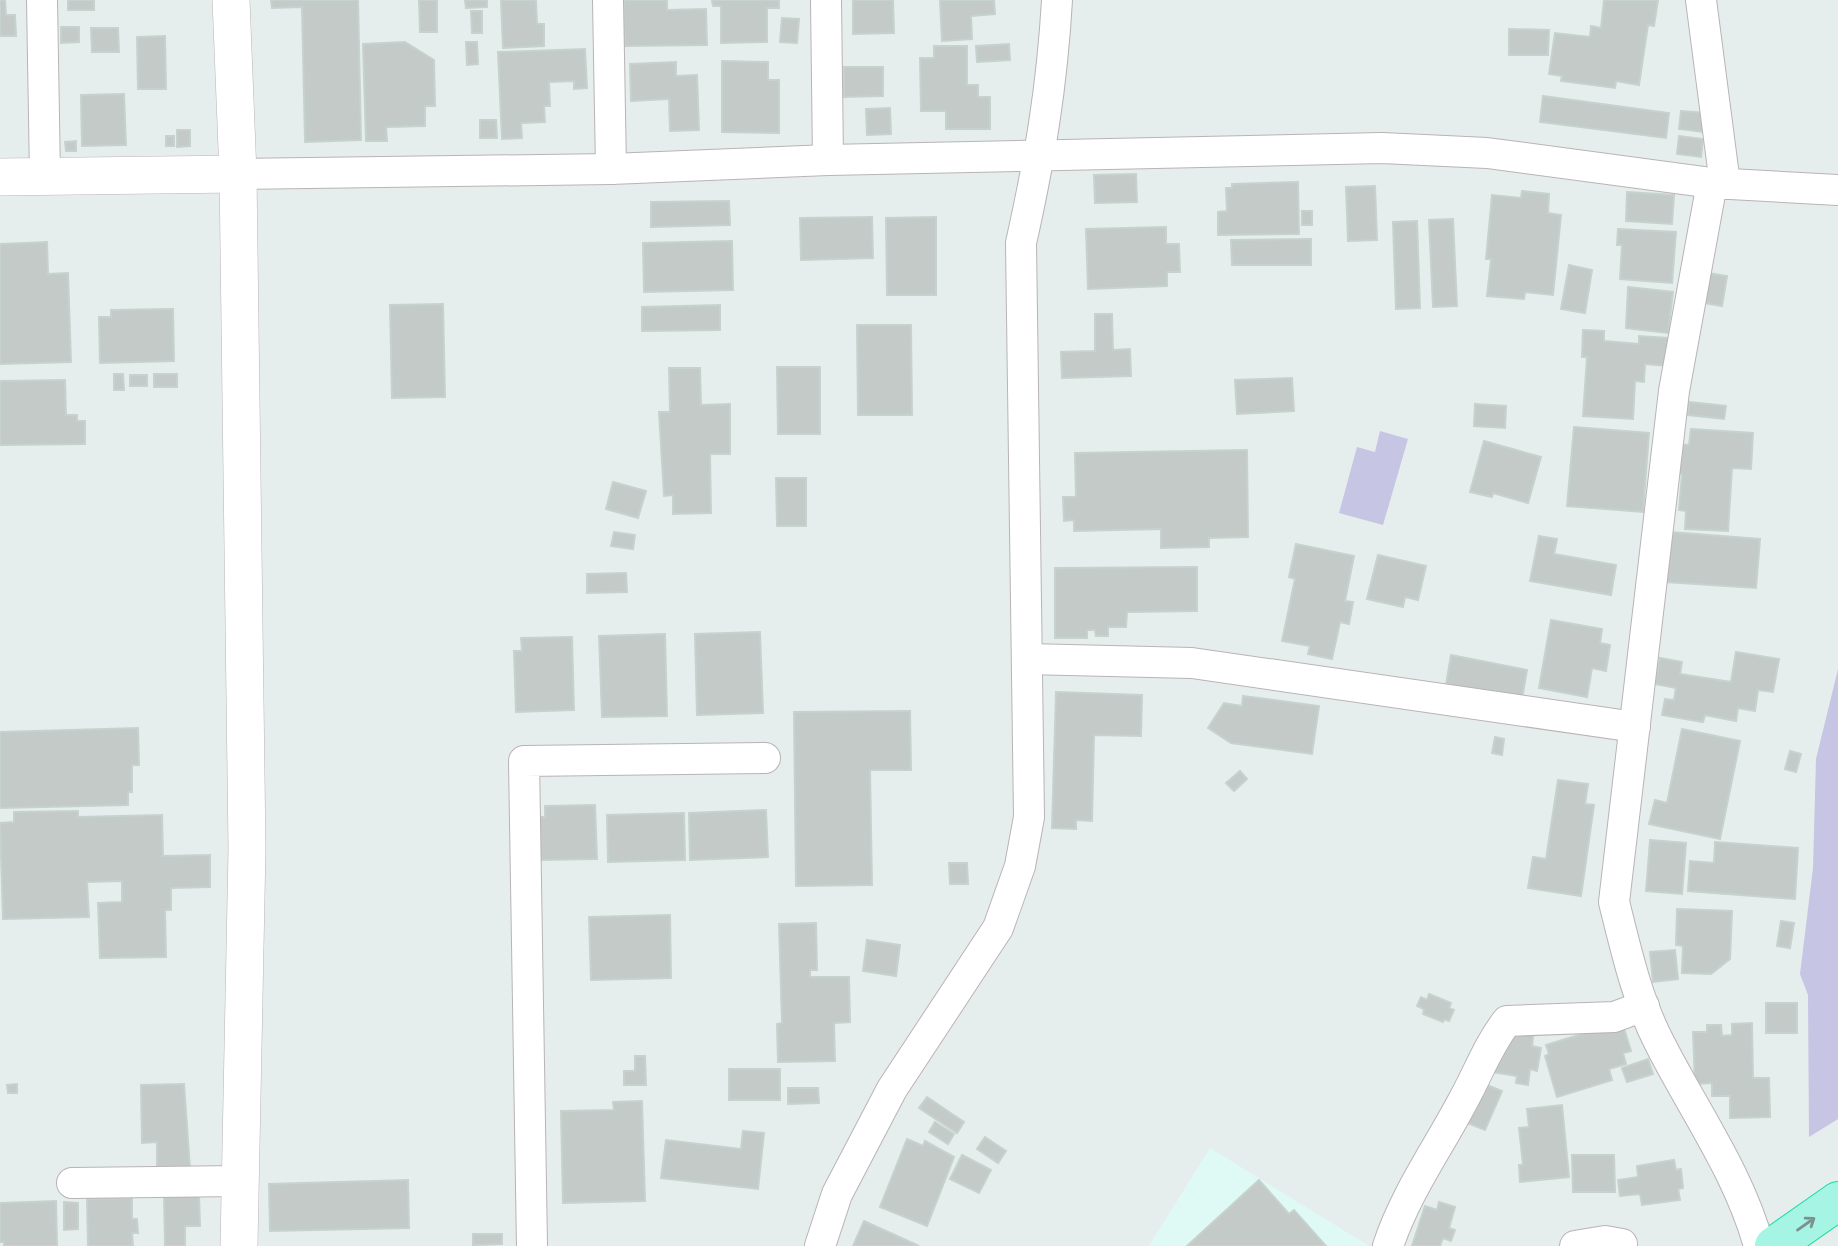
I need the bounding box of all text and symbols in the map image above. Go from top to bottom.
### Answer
one-way arrow [1796,1217,1815,1231]

